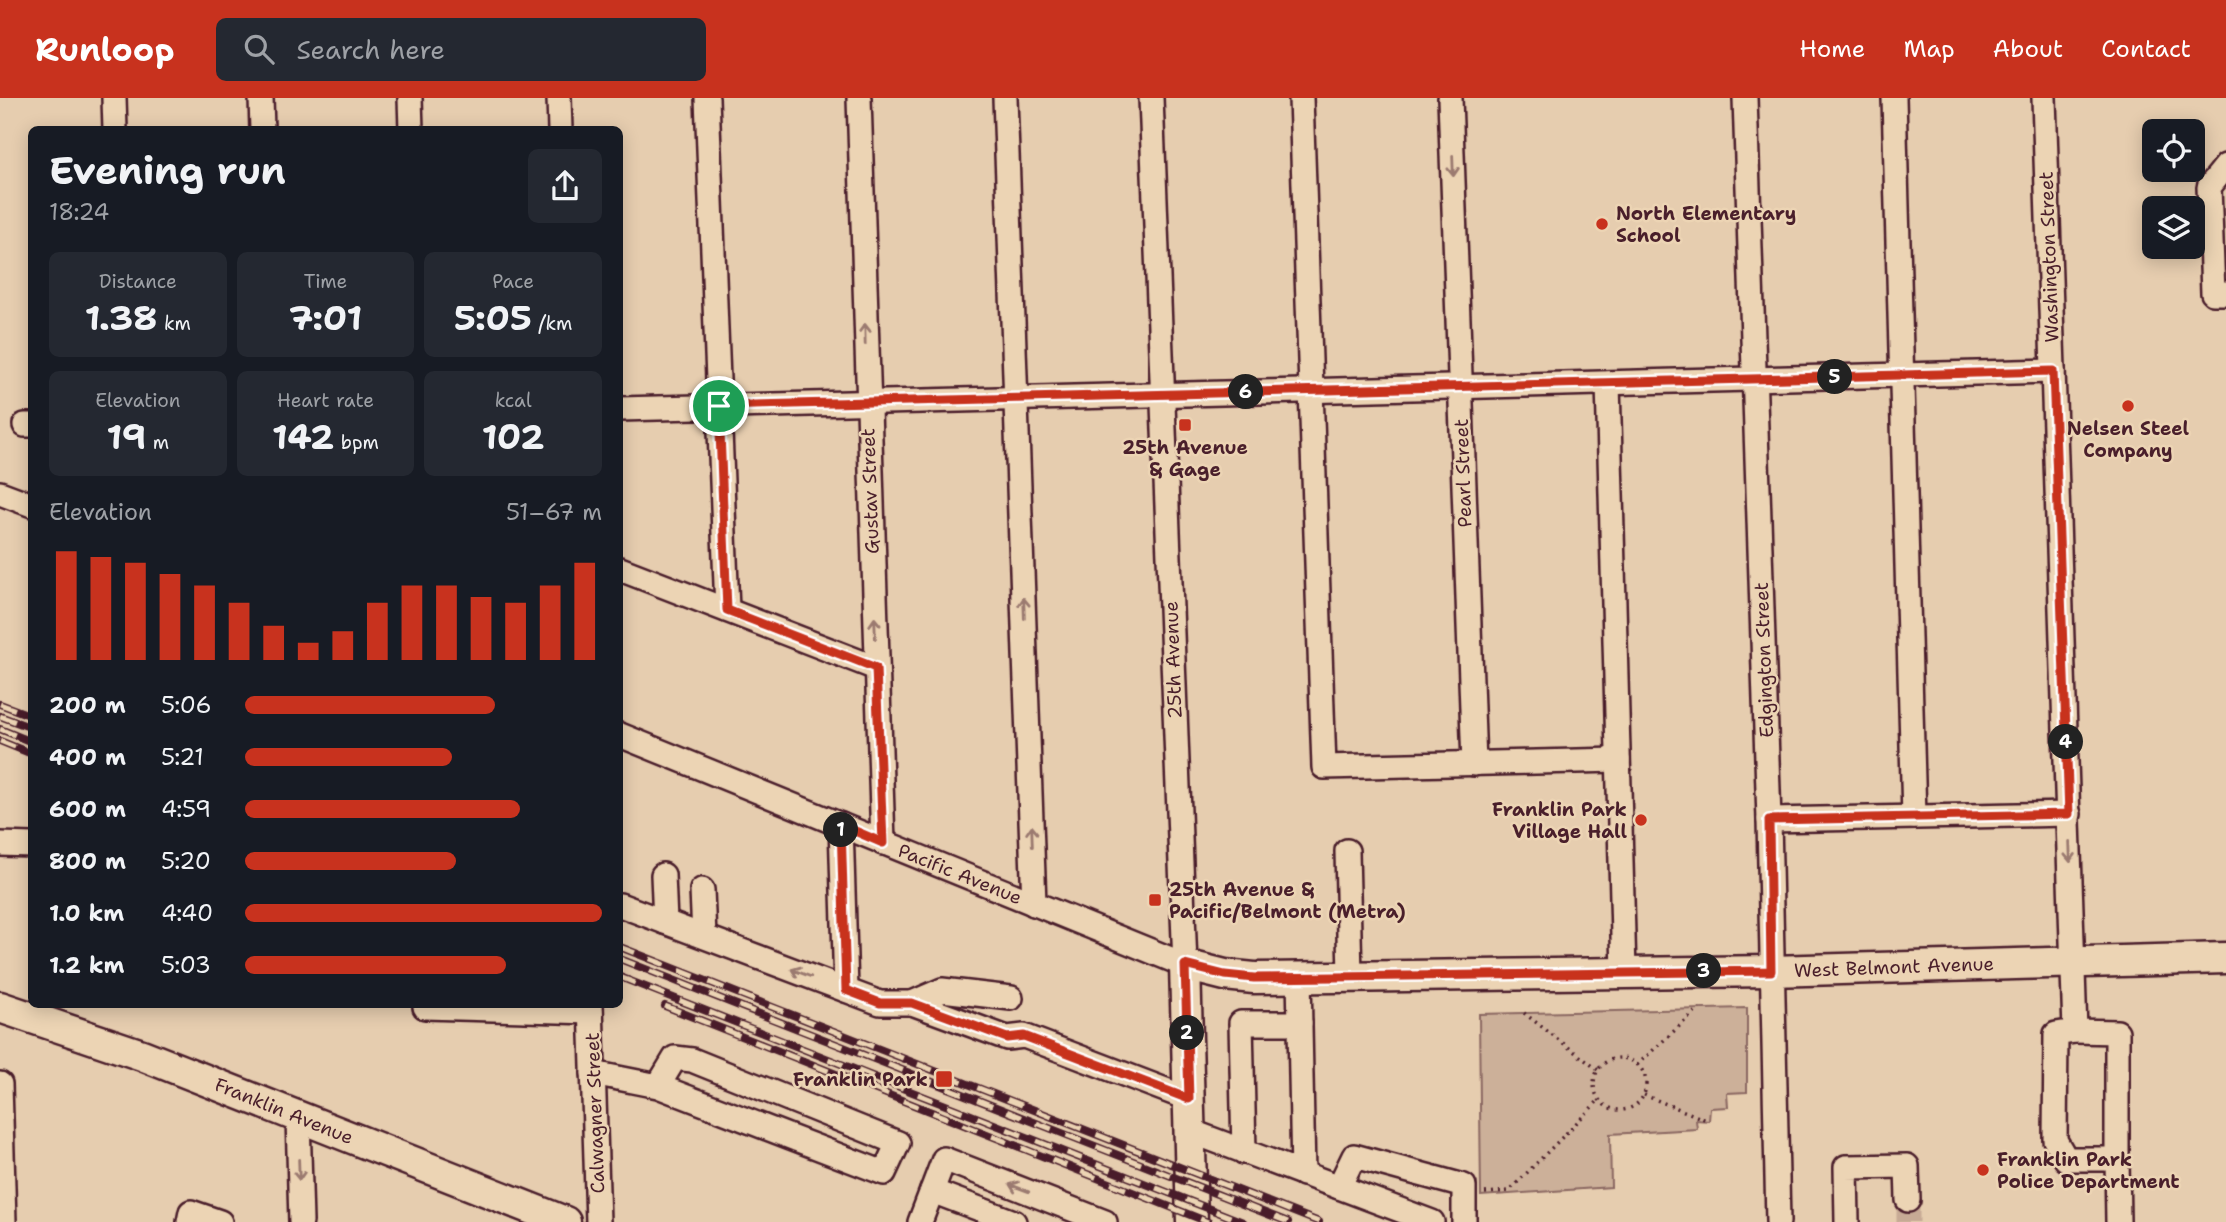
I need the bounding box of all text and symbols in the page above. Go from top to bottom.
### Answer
search box [216,18,706,81]
text: Runloop [35,27,174,72]
icon: search [240,30,278,68]
text: Search here [296,32,445,67]
text: Home [1799,33,1865,65]
text: Map [1903,33,1955,65]
text: About [1993,33,2063,65]
text: Contact [2101,33,2191,65]
map controls [2142,119,2205,259]
button: locate [2142,119,2205,182]
text: Evening run [49,145,286,196]
button: share [528,149,602,223]
one-way arrow [1446,154,1459,177]
street label: Washington Street [2034,171,2064,343]
button: layers [2142,196,2205,259]
text: 18:24 [49,197,109,227]
place label: North Elementary School [1616,201,1796,248]
marker: North Elementary School [1594,216,1610,232]
text: Distance [99,269,177,294]
text: Time [304,269,347,294]
text: Pace [492,269,534,294]
text: 1.38 [85,294,157,341]
text: 7:01 [289,294,362,341]
text: 5:05 [454,294,532,341]
text: km [157,311,191,336]
text: /km [532,311,572,336]
one-way arrow [858,323,872,346]
pin: 5 [1818,360,1853,394]
text: 5 [1829,364,1840,389]
pin: 6 [1228,374,1264,410]
pin [689,376,749,436]
text: 6 [1239,379,1252,404]
icon: arrive [700,387,738,425]
text: Elevation [95,388,180,413]
text: Heart rate [277,388,374,413]
text: kcal [495,388,532,413]
marker: Nelsen Steel Company [2120,398,2136,414]
text: 19 [106,413,146,460]
text: 142 [272,413,334,460]
text: 102 [482,413,544,460]
place label: Nelsen Steel Company [2067,416,2190,463]
marker: 25th Avenue & Gage [1177,417,1193,433]
street label: Pearl Street [1449,418,1477,528]
street label: Gustav Street [855,428,885,554]
text: m [146,430,169,455]
text: bpm [334,430,379,455]
place label: 25th Avenue & Gage [1122,435,1248,482]
text: Elevation [49,497,152,527]
text: 51–67 m [506,497,602,527]
street label: Edgington Street [1749,582,1779,738]
one-way arrow [1017,597,1030,620]
street label: 25th Avenue [1158,601,1188,719]
one-way arrow [868,616,881,639]
text: 200 m [49,690,126,720]
text: 5:06 [161,690,212,720]
pin: 4 [2048,724,2084,760]
text: 4 [2059,729,2072,754]
text: 400 m [49,742,126,772]
text: 5:21 [161,742,204,772]
text: 600 m [49,794,126,824]
text: 4:59 [161,794,211,824]
place label: Franklin Park Village Hall [1492,797,1627,844]
pin: 1 [824,812,858,848]
marker: Franklin Park Village Hall [1633,812,1649,828]
text: 1 [836,817,845,842]
one-way arrow [1025,824,1038,847]
street label: Pacific Avenue [894,838,1026,910]
one-way arrow [2064,840,2077,863]
text: 800 m [49,846,126,876]
text: 5:20 [161,846,211,876]
place label: 25th Avenue & Pacific/Belmont (Metra) [1169,877,1406,924]
marker: 25th Avenue & Pacific/Belmont (Metra) [1147,892,1163,908]
text: 1.0 km [49,898,124,928]
text: 4:40 [161,898,213,928]
text: 1.2 km [49,950,125,980]
text: 5:03 [161,950,211,980]
street label: West Belmont Avenue [1794,951,1994,983]
pin: 3 [1686,954,1722,988]
text: 3 [1697,958,1710,983]
one-way arrow [790,965,812,978]
pin: 2 [1170,1016,1204,1051]
text: 2 [1180,1020,1193,1045]
street label: Calwagner Street [580,1032,610,1194]
place label: Franklin Park [793,1067,928,1092]
marker: Franklin Park [934,1069,954,1089]
street label: Franklin Avenue [211,1072,357,1150]
place label: Franklin Park Police Department [1997,1147,2180,1194]
one-way arrow [293,1158,306,1181]
marker: Franklin Park Police Department [1975,1162,1991,1178]
one-way arrow [1009,1181,1030,1194]

